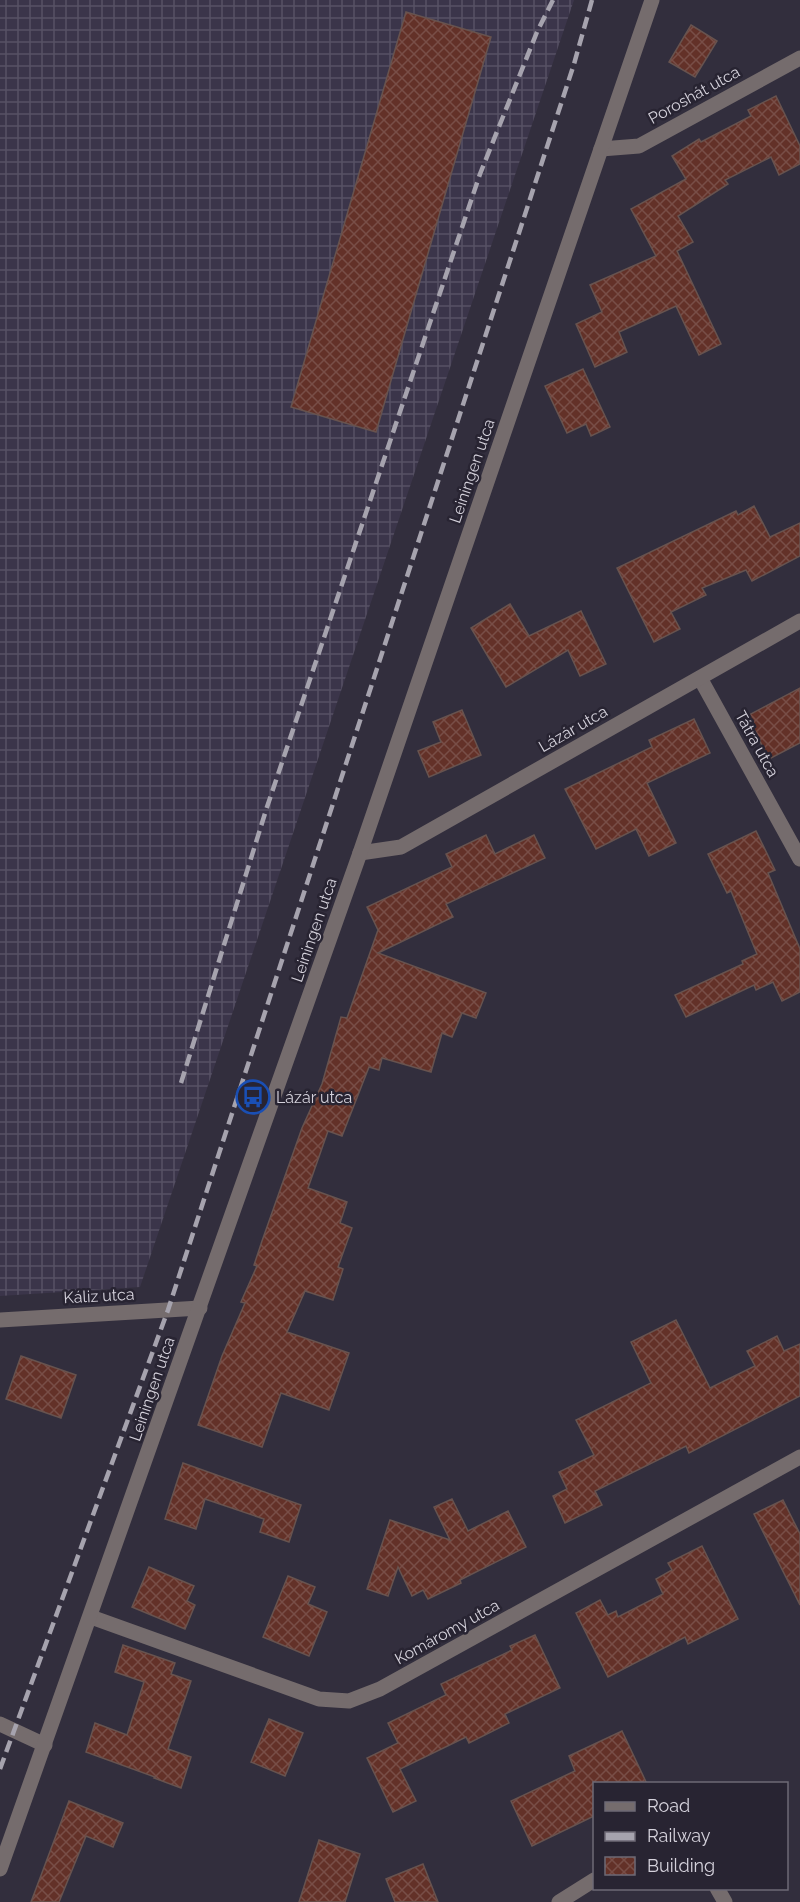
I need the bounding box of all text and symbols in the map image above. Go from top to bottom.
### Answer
street label: Poroshát utca [645,62,743,128]
street label: Leiningen utca [445,416,499,526]
street label: Lázár utca [535,702,611,756]
street label: Tátra utca [731,708,783,780]
street label: Leiningen utca [287,875,341,985]
bus stop icon: Lázár utca [235,1079,271,1115]
place label: Lázár utca [276,1088,352,1107]
street label: Káliz utca [63,1285,135,1307]
street label: Leiningen utca [125,1334,179,1444]
street label: Komáromy utca [391,1595,503,1669]
legend [593,1782,788,1890]
text: Road [647,1795,690,1816]
text: Railway [647,1825,711,1846]
text: Building [647,1855,715,1876]

